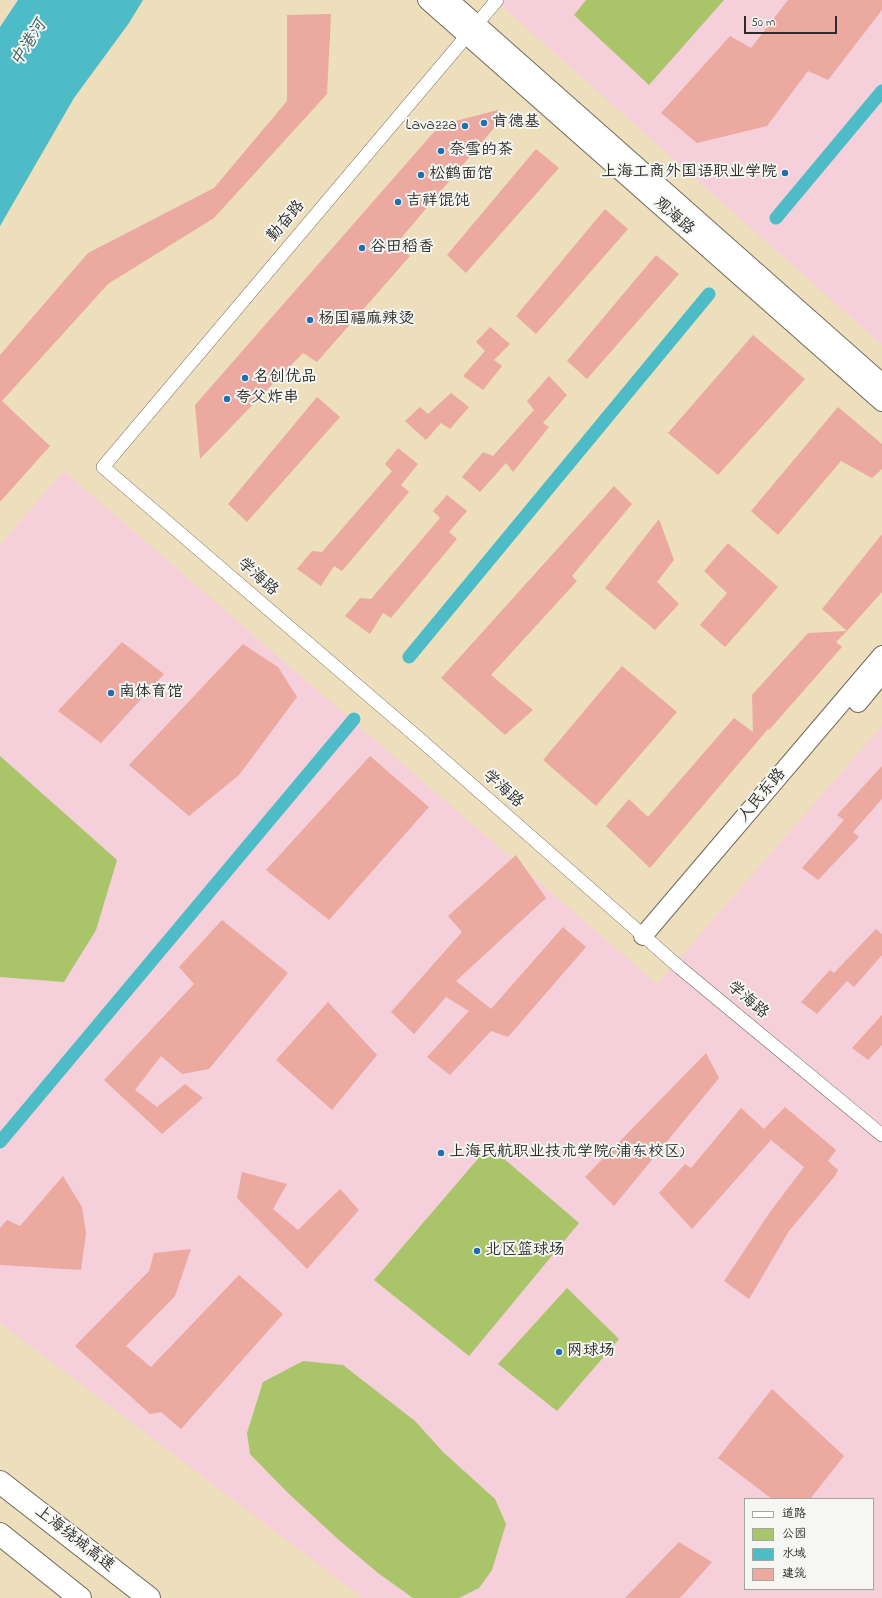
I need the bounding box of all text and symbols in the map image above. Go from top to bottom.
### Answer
scale bar [746,8,839,34]
text: 50 m [751,14,775,32]
water label: 中港河 [8,17,52,71]
place label: 肯德基 [492,113,540,133]
place label: Lavazza [406,116,457,136]
marker: 肯德基 [479,118,489,128]
marker: Lavazza [460,121,470,131]
place label: 奈雪的茶 [449,141,513,161]
marker: 奈雪的茶 [436,146,446,156]
place label: 上海工商外国语职业学院 [601,163,777,183]
place label: 松鹤面馆 [429,165,493,185]
marker: 上海工商外国语职业学院 [780,168,790,178]
marker: 松鹤面馆 [416,170,426,180]
place label: 吉祥馄饨 [406,192,470,212]
street label: 观海路 [649,194,697,240]
street label: 勤奋路 [264,197,310,247]
marker: 吉祥馄饨 [393,197,403,207]
place label: 谷田稻香 [370,238,434,258]
marker: 谷田稻香 [357,243,367,253]
place label: 杨国福麻辣烫 [318,310,414,330]
marker: 杨国福麻辣烫 [305,315,315,325]
place label: 名创优品 [253,368,317,388]
marker: 名创优品 [240,373,250,383]
place label: 夸父炸串 [235,389,299,409]
marker: 夸父炸串 [222,394,232,404]
street label: 学海路 [233,555,281,601]
place label: 南体育馆 [119,683,183,703]
marker: 南体育馆 [106,688,116,698]
street label: 人民东路 [735,765,791,827]
street label: 学海路 [478,767,526,813]
street label: 学海路 [722,978,772,1024]
place label: 上海民航职业技术学院(浦东校区) [449,1143,684,1163]
marker: 上海民航职业技术学院(浦东校区) [436,1148,446,1158]
place label: 北区篮球场 [485,1241,565,1261]
marker: 北区篮球场 [472,1246,482,1256]
place label: 网球场 [567,1342,615,1362]
marker: 网球场 [554,1347,564,1357]
legend [744,1498,874,1590]
street label: 上海绕城高速 [30,1503,118,1577]
text: 道路 [782,1505,806,1523]
text: 公园 [782,1525,806,1543]
text: 水域 [782,1545,806,1563]
text: 建筑 [782,1565,806,1583]

